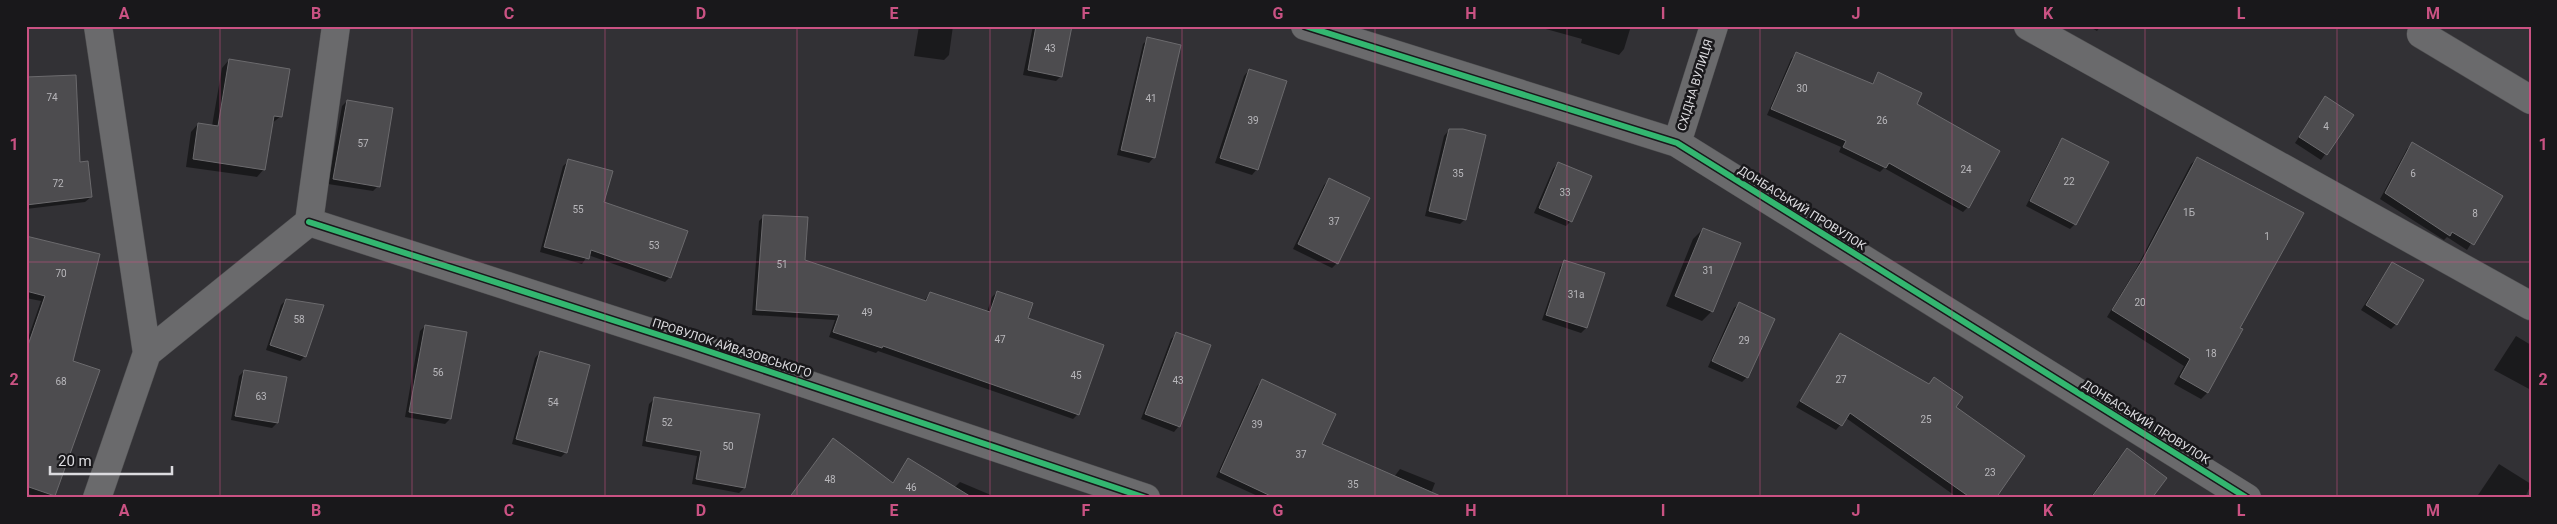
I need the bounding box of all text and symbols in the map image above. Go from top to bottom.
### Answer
text: A [119,4,130,23]
text: B [311,4,321,23]
text: C [504,4,514,23]
text: D [696,4,706,23]
text: E [890,4,899,23]
text: F [1082,4,1091,23]
text: G [1273,4,1284,23]
text: H [1465,4,1477,23]
text: I [1661,4,1665,23]
text: J [1852,4,1860,23]
text: K [2043,4,2054,23]
text: L [2237,4,2246,23]
text: M [2426,4,2440,23]
street label: СХІДНА ВУЛИЦЯ [1674,37,1716,133]
house number: 43 [1044,43,1056,54]
house number: 30 [1796,83,1808,94]
house number: 74 [46,92,58,103]
house number: 41 [1145,93,1157,104]
house number: 39 [1247,115,1259,126]
house number: 26 [1876,115,1888,126]
house number: 4 [2323,121,2329,132]
text: 1 [9,135,19,154]
text: 1 [2538,135,2548,154]
house number: 57 [357,138,369,149]
street label: ДОНБАСЬКИЙ ПРОВУЛОК [1736,162,1869,253]
house number: 24 [1960,164,1972,175]
house number: 35 [1452,168,1464,179]
house number: 6 [2410,168,2416,179]
house number: 22 [2063,176,2075,187]
house number: 72 [52,178,64,189]
house number: 33 [1559,187,1571,198]
house number: 55 [572,204,584,215]
house number: 1Б [2183,207,2195,218]
house number: 8 [2472,208,2478,219]
house number: 37 [1328,216,1340,227]
house number: 1 [2264,231,2270,242]
house number: 53 [648,240,660,251]
house number: 51 [776,259,788,270]
house number: 31 [1702,265,1714,276]
house number: 70 [55,268,67,279]
house number: 31а [1568,289,1584,300]
house number: 20 [2134,297,2146,308]
house number: 49 [861,307,873,318]
house number: 58 [293,314,305,325]
street label: ПРОВУЛОК АЙВАЗОВСЬКОГО [651,315,814,380]
house number: 47 [994,334,1006,345]
house number: 29 [1738,335,1750,346]
house number: 18 [2205,348,2217,359]
house number: 56 [432,367,444,378]
text: 2 [9,370,19,389]
house number: 45 [1070,370,1082,381]
text: 2 [2538,370,2548,389]
house number: 27 [1835,374,1847,385]
house number: 43 [1172,375,1184,386]
house number: 68 [55,376,67,387]
street label: ДОНБАСЬКИЙ ПРОВУЛОК [2080,376,2213,467]
house number: 63 [255,391,267,402]
house number: 54 [547,397,559,408]
house number: 25 [1920,414,1932,425]
house number: 52 [661,417,673,428]
house number: 39 [1251,419,1263,430]
house number: 50 [722,441,734,452]
scale bar [50,444,172,476]
house number: 37 [1295,449,1307,460]
text: 20 m [58,452,92,470]
house number: 23 [1984,467,1996,478]
house number: 48 [824,474,836,485]
house number: 35 [1347,479,1359,490]
house number: 46 [905,482,917,493]
text: A [119,501,130,520]
text: B [311,501,321,520]
text: C [504,501,514,520]
text: D [696,501,706,520]
text: E [890,501,899,520]
text: F [1082,501,1091,520]
text: G [1273,501,1284,520]
text: H [1465,501,1477,520]
text: I [1661,501,1665,520]
text: J [1852,501,1860,520]
text: K [2043,501,2054,520]
text: L [2237,501,2246,520]
text: M [2426,501,2440,520]

